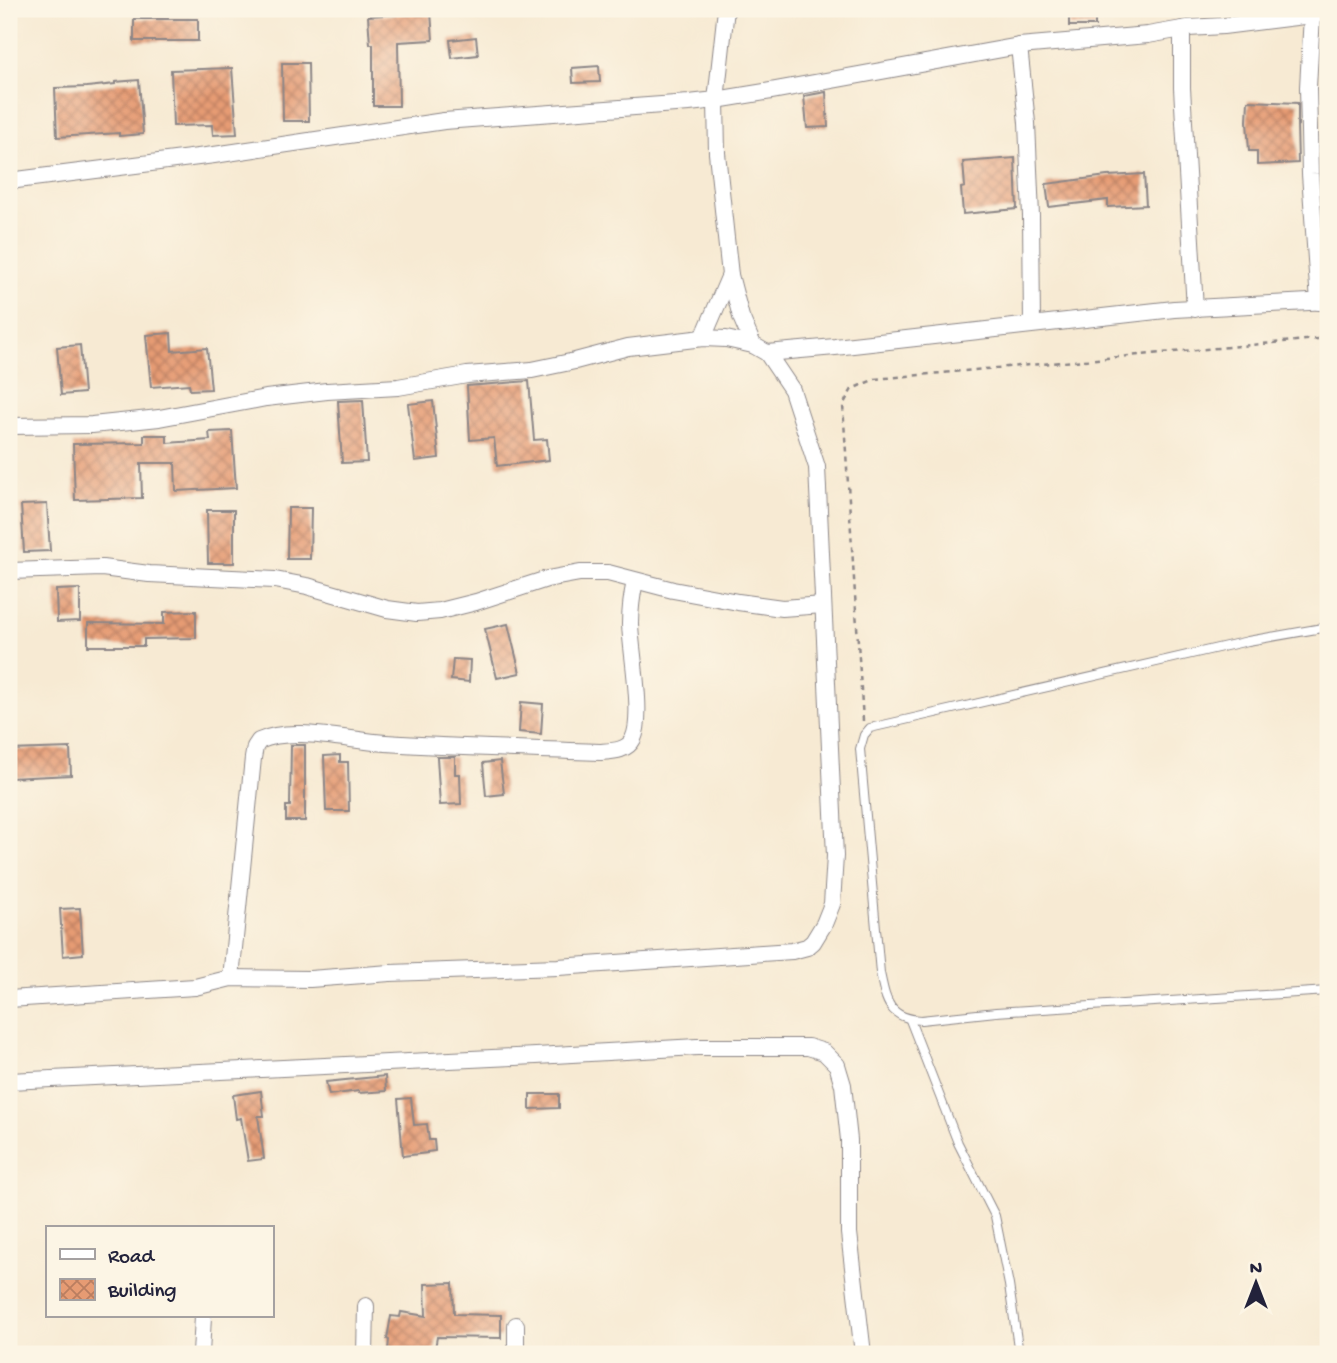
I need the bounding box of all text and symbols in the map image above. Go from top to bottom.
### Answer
legend [46,1226,273,1318]
text: Road [108,1246,156,1271]
north arrow [1222,1248,1292,1318]
text: N [1250,1258,1262,1281]
text: Building [107,1280,177,1305]

